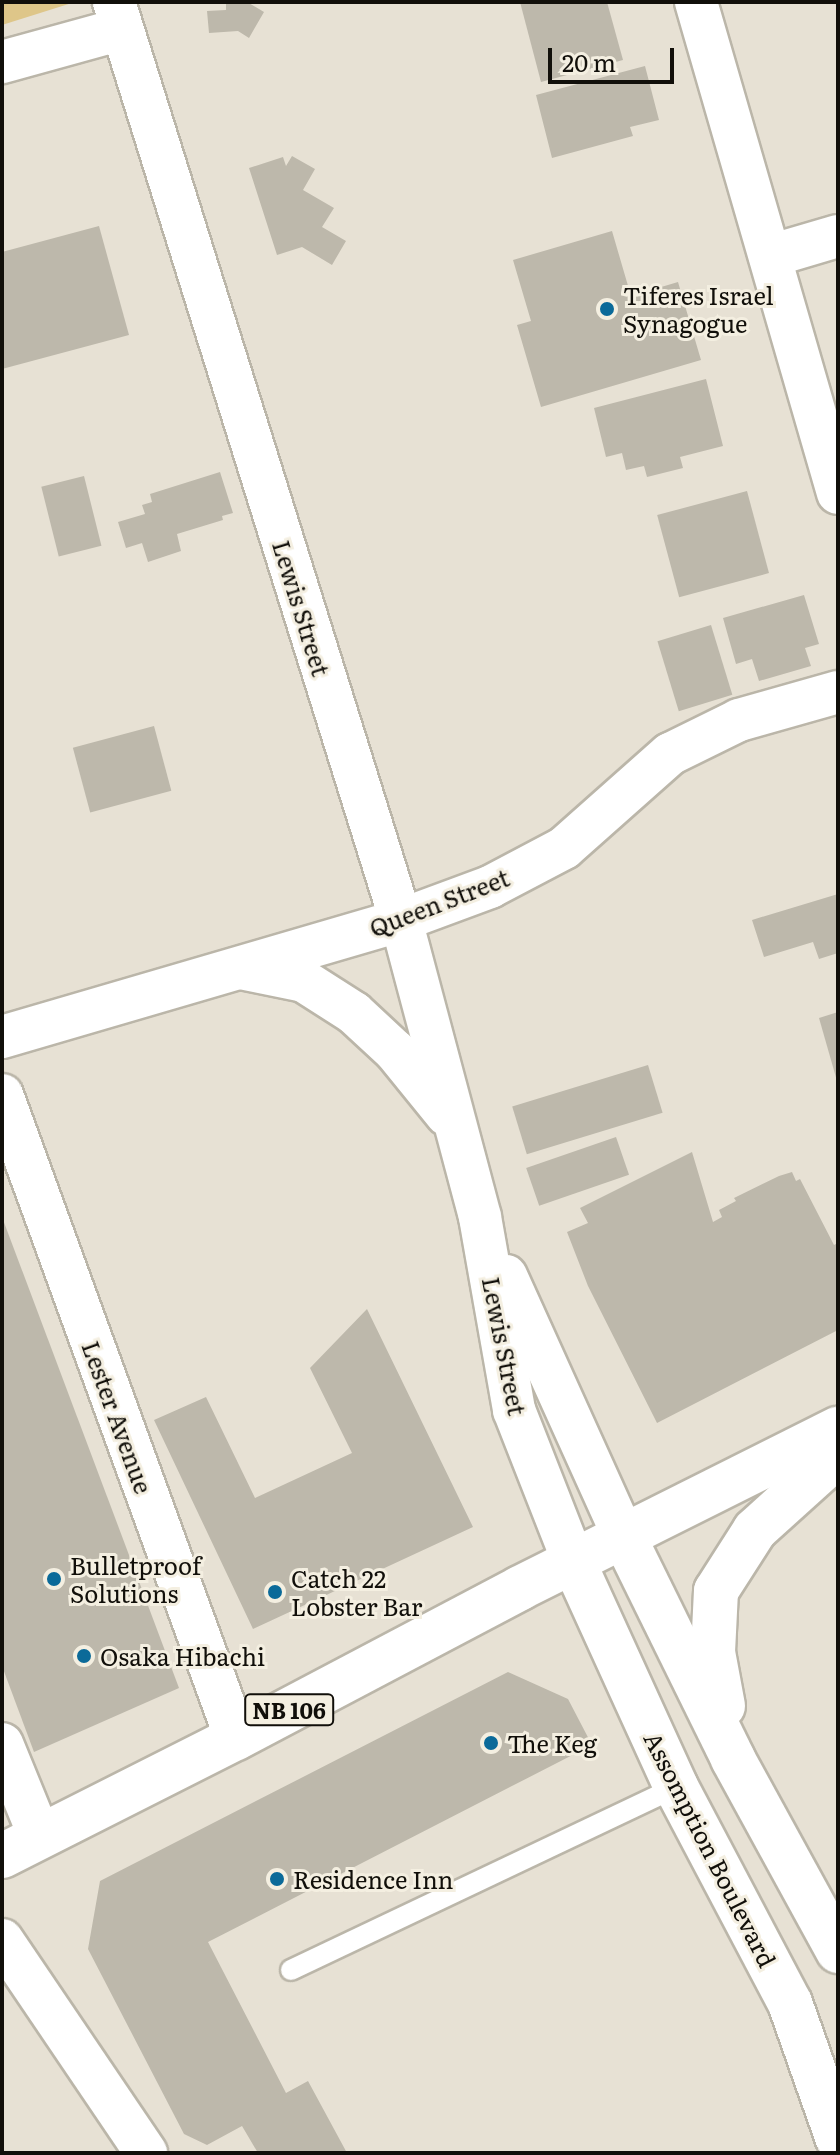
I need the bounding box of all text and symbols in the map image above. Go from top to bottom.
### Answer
scale bar [552,32,678,82]
text: 20 m [562,44,616,79]
place label: Tiferes Israel Synagogue [623,281,774,337]
marker: Tiferes Israel Synagogue [598,300,616,318]
street label: Lewis Street [268,537,336,679]
street label: Queen Street [365,862,513,942]
street label: Lewis Street [477,1274,533,1418]
street label: Lester Avenue [77,1337,159,1497]
place label: Bulletproof Solutions [70,1551,201,1607]
place label: Catch 22 Lobster Bar [291,1564,422,1620]
marker: Bulletproof Solutions [45,1570,63,1588]
marker: Catch 22 Lobster Bar [266,1583,284,1601]
place label: Osaka Hibachi [100,1642,265,1670]
marker: Osaka Hibachi [75,1647,93,1665]
road number: NB 106 [243,1692,335,1728]
street label: Assomption Boulevard [639,1727,783,1971]
place label: The Keg [507,1729,597,1757]
marker: The Keg [482,1734,500,1752]
place label: Residence Inn [293,1865,453,1893]
marker: Residence Inn [268,1870,286,1888]

